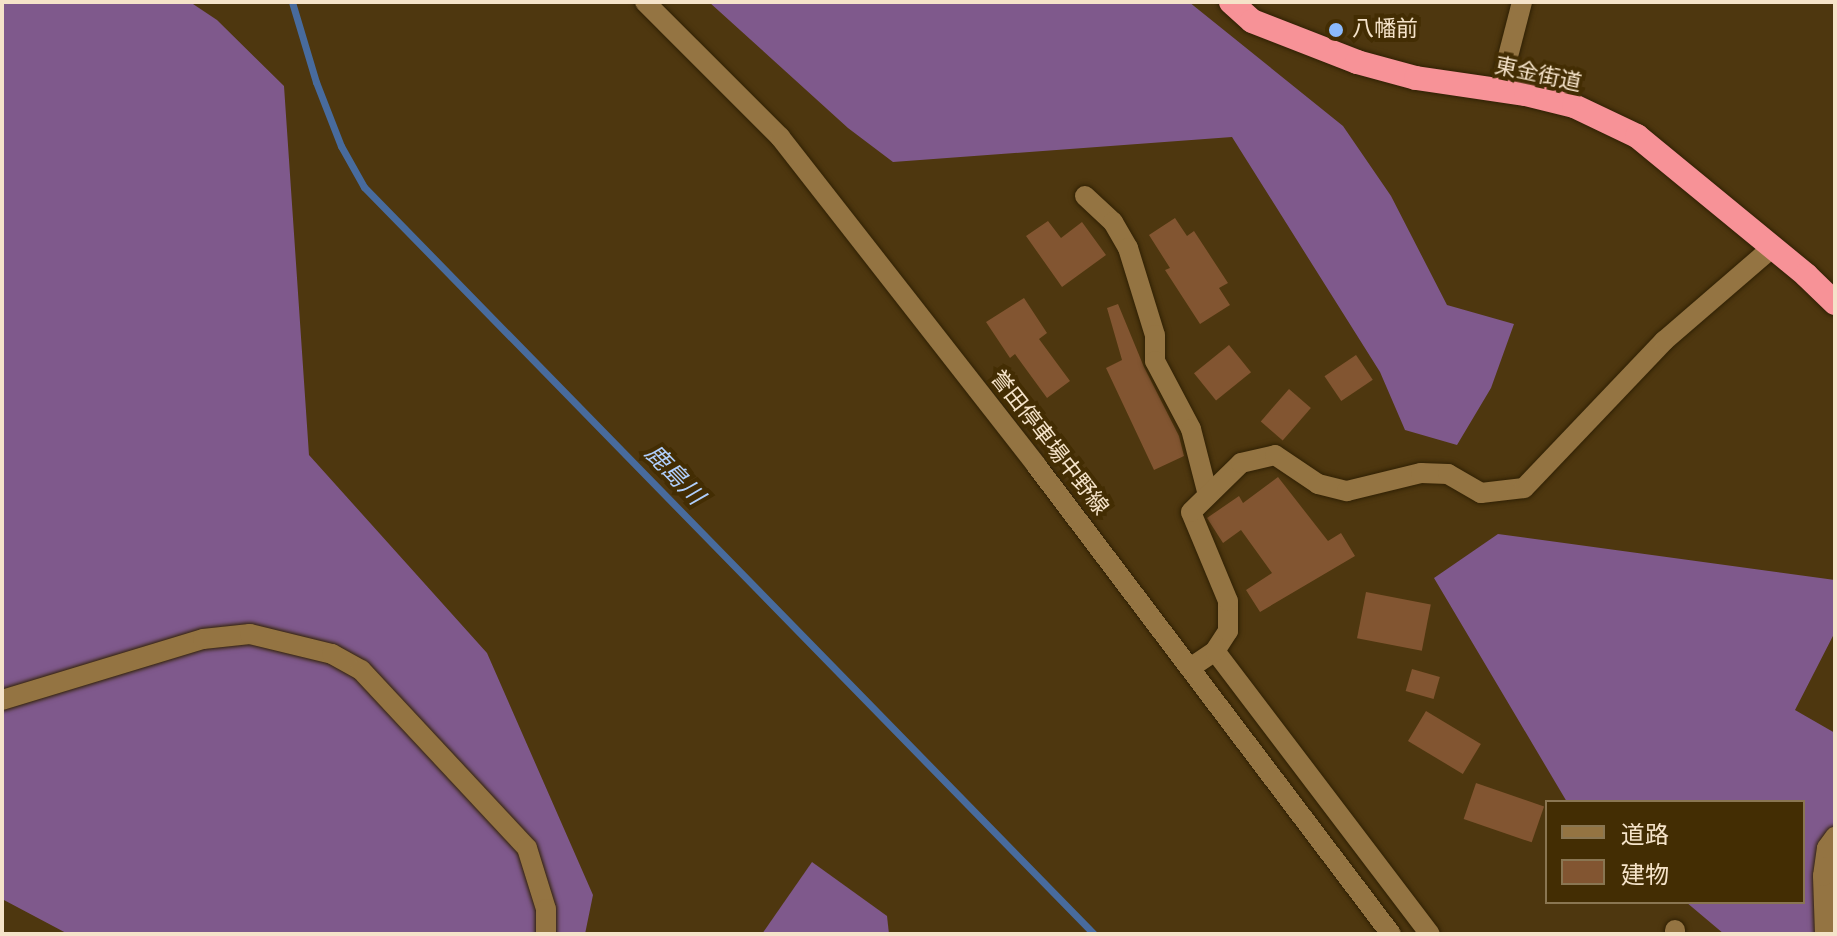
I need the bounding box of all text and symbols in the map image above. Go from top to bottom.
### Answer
place label: 八幡前 [1352,17,1418,43]
marker: 八幡前 [1327,21,1345,39]
street label: 東金街道 [1492,53,1584,97]
street label: 誉田停車場中野線 [984,366,1114,520]
water label: 鹿島川 [639,439,709,511]
legend [1545,800,1805,904]
text: 道路 [1621,821,1669,850]
text: 建物 [1621,861,1669,890]

